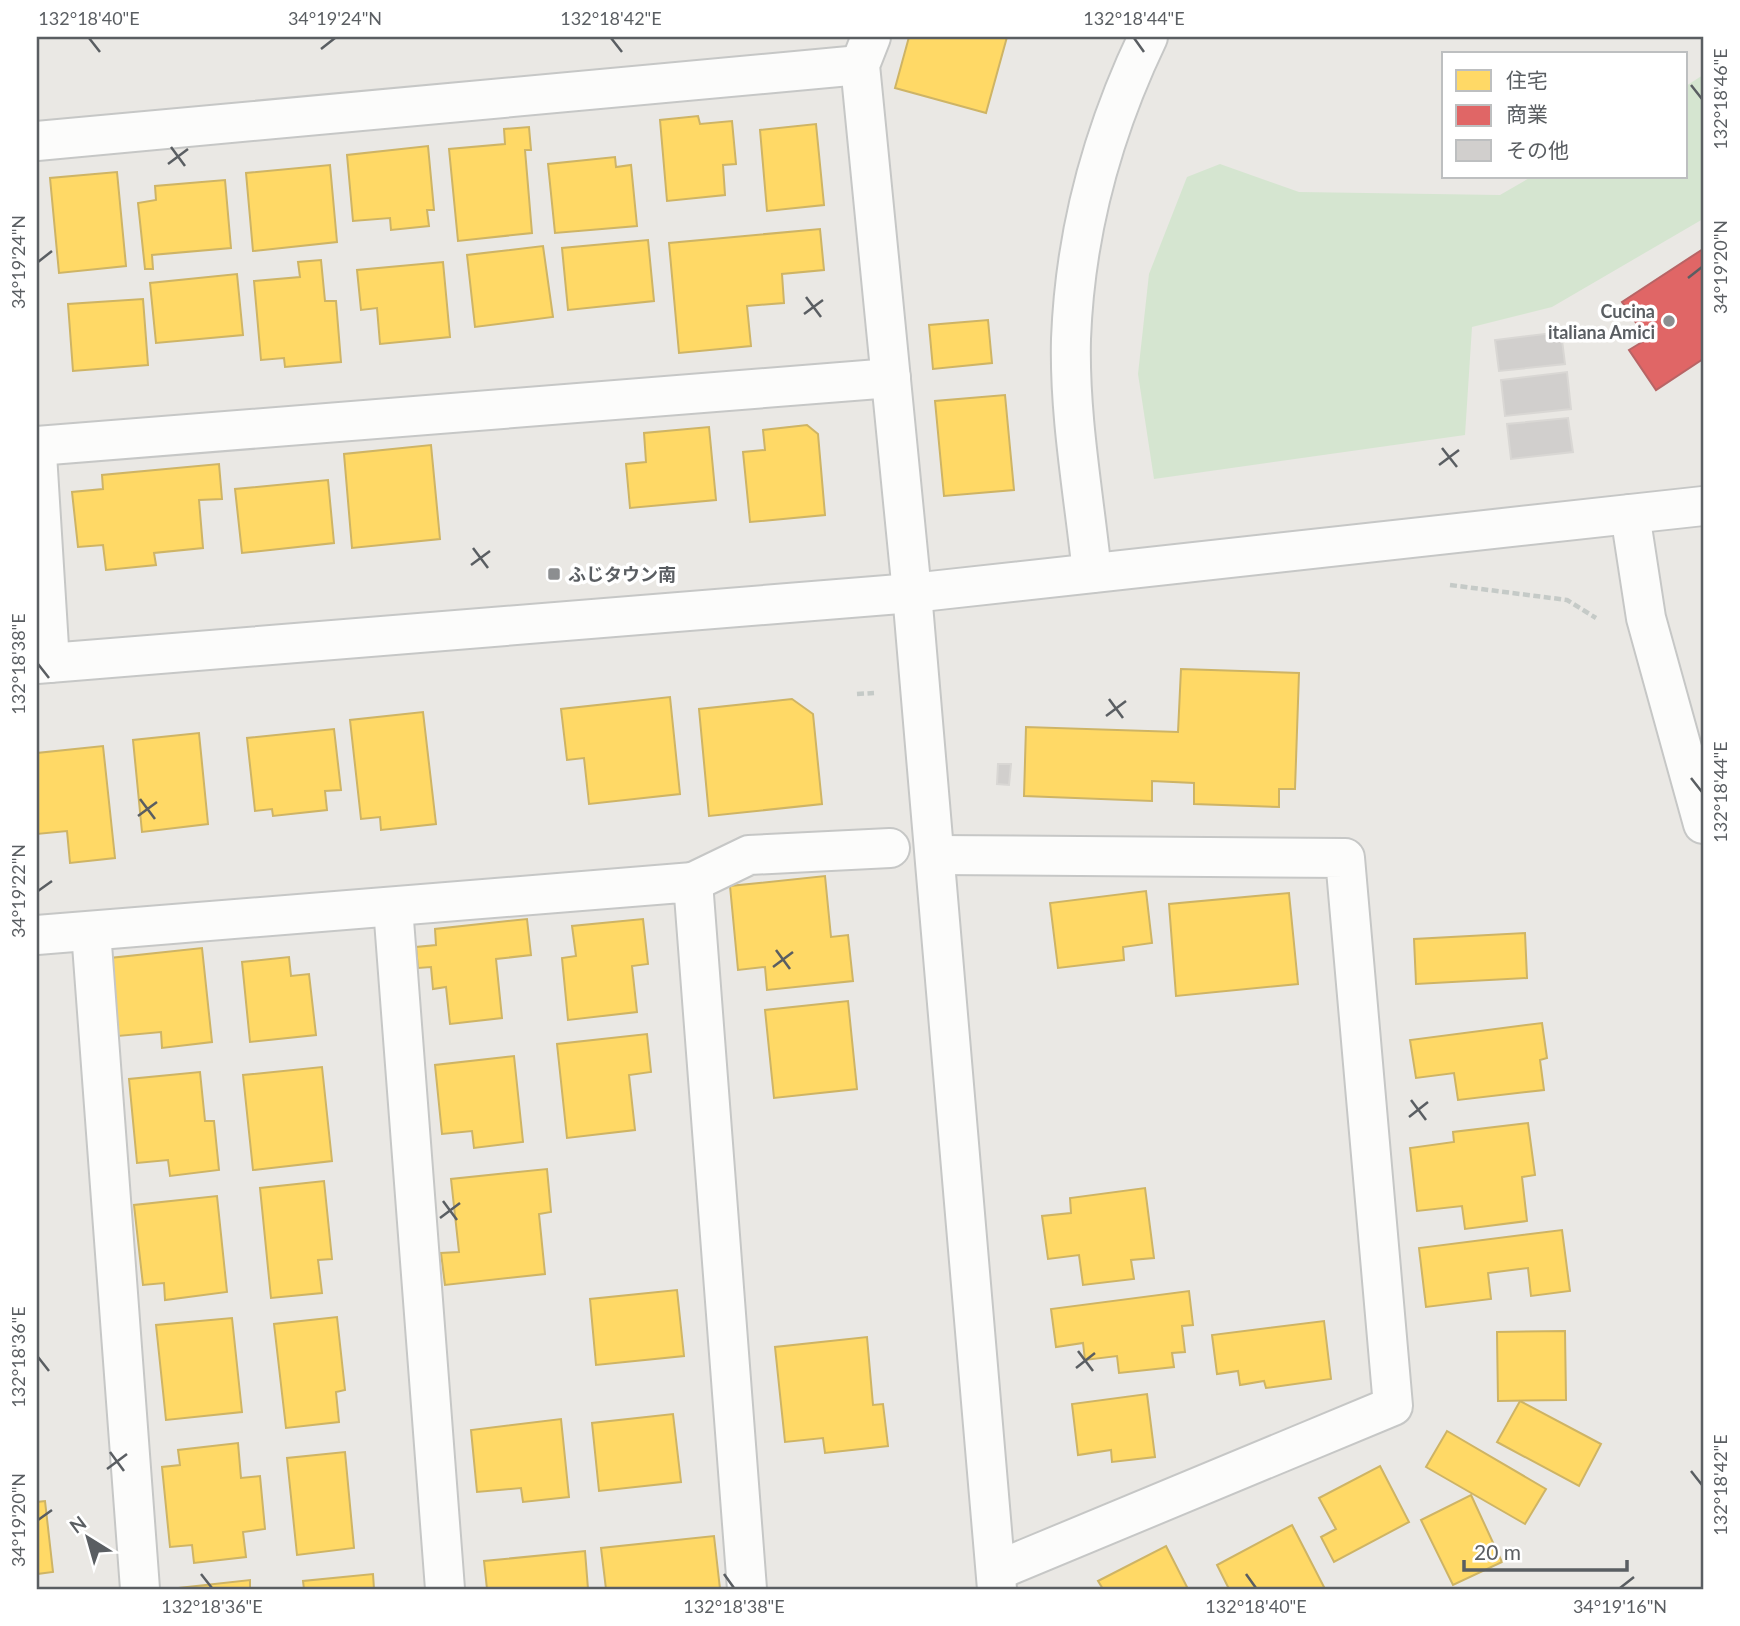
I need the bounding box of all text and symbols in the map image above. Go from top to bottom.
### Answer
text: 132°18'40"E [38,7,140,29]
text: 34°19'24"N [288,7,382,29]
text: 132°18'42"E [560,7,662,29]
text: 132°18'44"E [1083,7,1185,29]
text: 132°18'46"E [1709,48,1731,150]
legend [1442,52,1688,178]
text: 住宅 [1506,67,1548,92]
text: 商業 [1506,101,1548,126]
text: その他 [1506,137,1569,162]
text: 34°19'24"N [7,215,29,309]
text: 34°19'20"N [1709,220,1731,314]
place label: Cucina italiana Amici [1548,300,1655,343]
marker: Cucina italiana Amici [1661,313,1677,329]
place label: ふじタウン南 [568,563,676,585]
marker: ふじタウン南 [546,566,562,582]
text: 132°18'38"E [7,613,29,715]
text: 132°18'44"E [1709,741,1731,843]
text: 34°19'22"N [7,844,29,938]
text: 132°18'36"E [7,1306,29,1408]
text: 132°18'42"E [1709,1434,1731,1536]
text: 34°19'20"N [7,1473,29,1567]
north arrow [52,1504,122,1574]
text: N [65,1510,90,1538]
scale bar [1464,1528,1626,1572]
text: 20 m [1474,1539,1521,1564]
text: 132°18'36"E [161,1595,263,1617]
text: 132°18'38"E [683,1595,785,1617]
text: 132°18'40"E [1205,1595,1307,1617]
text: 34°19'16"N [1573,1595,1667,1617]

